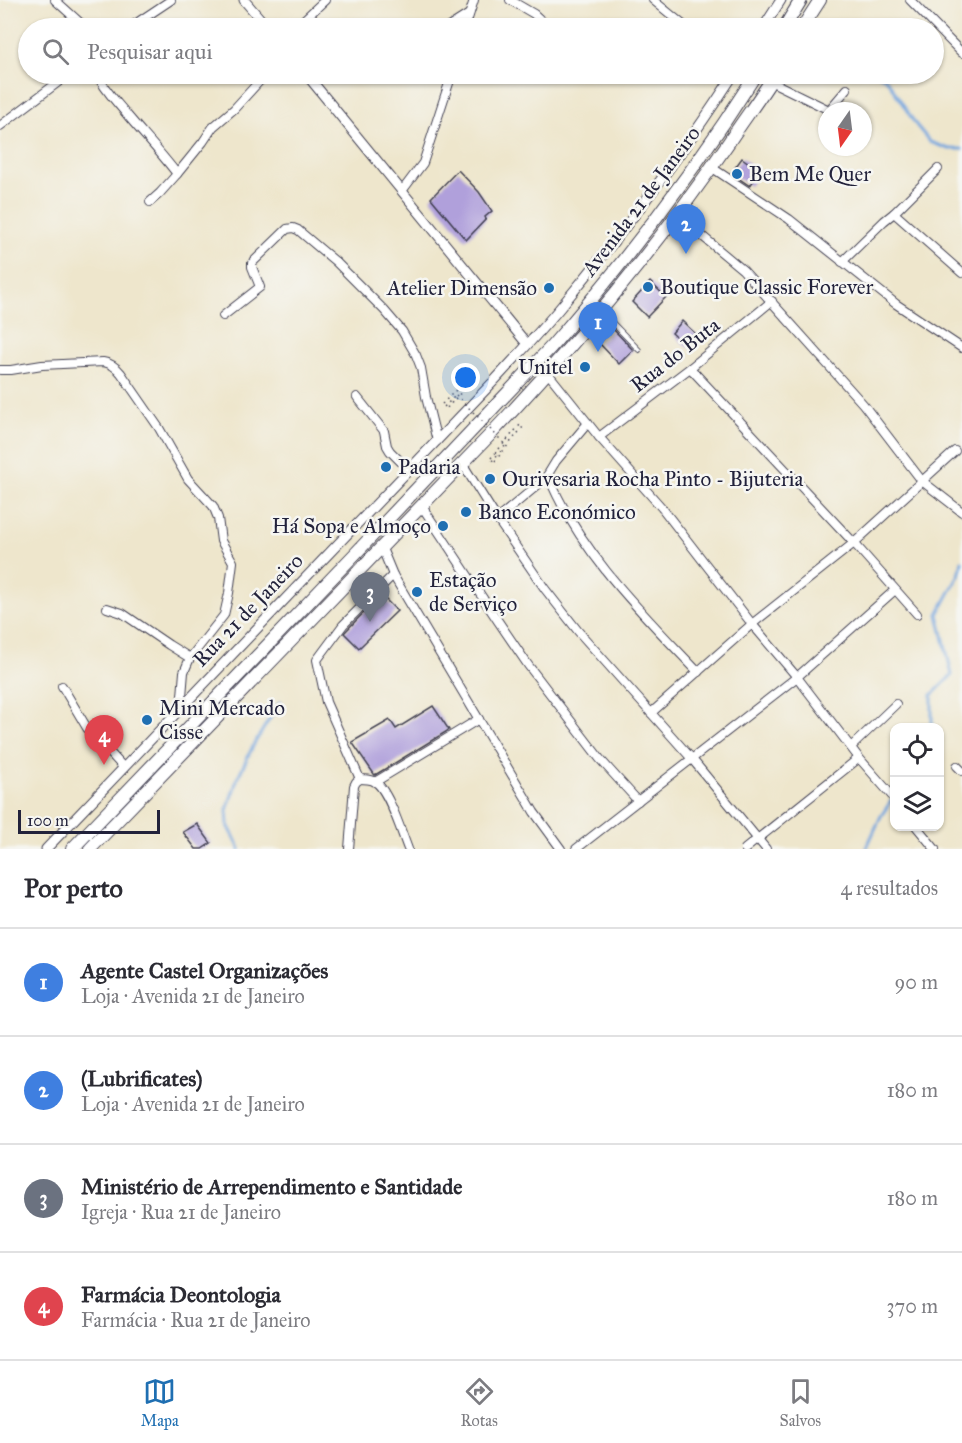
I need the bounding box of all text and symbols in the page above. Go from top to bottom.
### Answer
search box [18,18,944,84]
icon: search [39,35,72,68]
text: Pesquisar aqui [87,38,212,65]
north arrow [818,102,872,156]
street label: Avenida 21 de Janeiro [576,121,706,281]
place label: Bem Me Quer [749,161,871,187]
marker: Bem Me Quer [730,167,744,181]
pin: 2 [666,204,706,254]
place label: Boutique Classic Forever [660,274,874,300]
place label: Atelier Dimensão [386,275,537,301]
marker: Boutique Classic Forever [641,280,655,294]
marker: Atelier Dimensão [542,281,556,295]
pin: 1 [578,302,618,352]
street label: Rua do Buta [625,312,725,398]
place label: Unitel [518,354,573,380]
marker: Unitel [578,360,592,374]
your location [451,363,480,392]
place label: Padaria [398,454,461,480]
marker: Padaria [379,460,393,474]
place label: Ourivesaria Rocha Pinto - Bijuteria [502,466,804,492]
marker: Ourivesaria Rocha Pinto - Bijuteria [483,472,497,486]
place label: Banco Económico [478,499,636,525]
marker: Banco Económico [459,505,473,519]
place label: Há Sopa e Almoço [272,513,431,539]
marker: Há Sopa e Almoço [436,519,450,533]
street label: Rua 21 de Janeiro [187,548,309,672]
place label: Estação de Serviço [429,567,517,617]
pin: 3 [350,572,389,622]
marker: Estação de Serviço [410,585,424,599]
place label: Mini Mercado Cisse [159,695,285,745]
marker: Mini Mercado Cisse [140,713,154,727]
pin: 4 [84,716,124,765]
map controls [890,723,944,831]
button: locate [890,723,944,777]
button: layers [890,777,944,831]
scale bar [18,807,160,834]
text: 100 m [27,811,69,830]
text: Por perto [24,872,123,904]
text: 4 resultados [840,876,938,900]
text: Agente Castel Organizações [81,957,328,984]
text: 1 [40,970,47,994]
text: 90 m [895,970,938,994]
text: Loja · Avenida 21 de Janeiro [81,984,305,1008]
text: (Lubrificates) [81,1065,203,1092]
text: 2 [39,1078,48,1102]
text: 180 m [887,1078,938,1102]
text: Loja · Avenida 21 de Janeiro [81,1092,305,1116]
text: Ministério de Arrependimento e Santidade [81,1173,462,1200]
text: 3 [40,1186,48,1210]
text: 180 m [887,1186,938,1210]
text: Igreja · Rua 21 de Janeiro [81,1200,281,1224]
text: Farmácia Deontologia [81,1281,281,1308]
text: 4 [38,1294,49,1318]
text: 370 m [887,1294,938,1318]
text: Farmácia · Rua 21 de Janeiro [81,1308,311,1332]
tab: Mapa [141,1375,179,1430]
tab: Rotas [460,1375,498,1430]
tab: Salvos [780,1375,821,1430]

